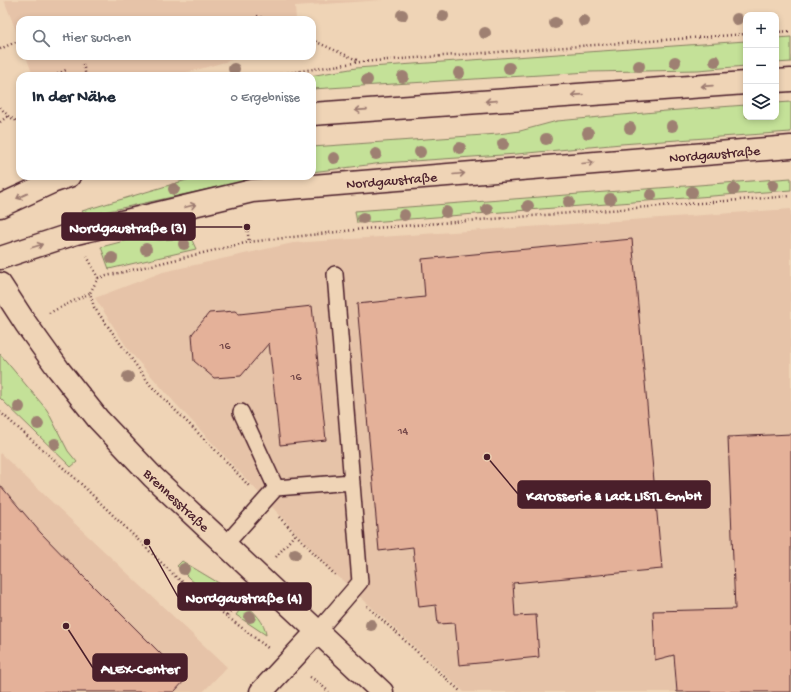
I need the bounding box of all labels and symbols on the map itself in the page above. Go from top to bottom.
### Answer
one-way arrow [701,83,714,90]
one-way arrow [571,91,584,98]
one-way arrow [485,97,498,104]
one-way arrow [355,106,368,113]
street label: Nordgaustraße [669,143,762,168]
one-way arrow [581,160,594,167]
street label: Nordgaustraße [346,170,439,194]
one-way arrow [452,170,465,177]
one-way arrow [16,193,28,200]
one-way arrow [183,202,196,209]
callout: Nordgaustraße (3) [62,213,195,240]
text: Nordgaustraße (3) [69,220,187,238]
one-way arrow [30,242,43,249]
house number: 16 [219,340,231,354]
house number: 16 [290,371,302,385]
house number: 14 [397,425,409,439]
street label: Brennesstraße [138,466,213,537]
callout: Karosserie & Lack LISTL GmbH [518,481,710,508]
text: Karosserie & Lack LISTL GmbH [525,488,702,506]
callout: Nordgaustraße (4) [178,583,311,610]
text: Nordgaustraße (4) [186,590,302,608]
callout: ALEX-Center [93,654,187,681]
text: ALEX-Center [100,661,181,679]

